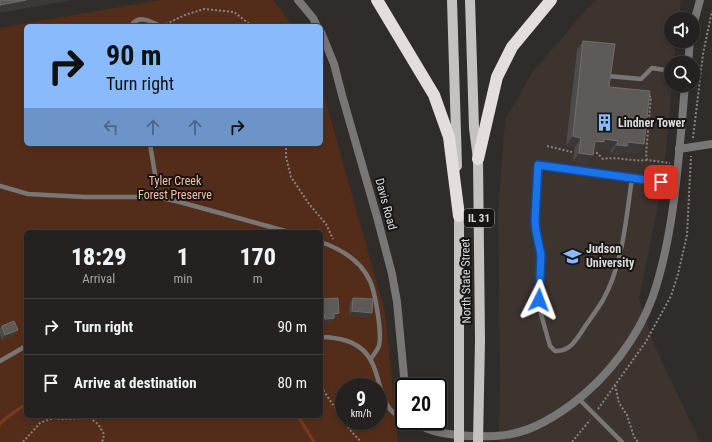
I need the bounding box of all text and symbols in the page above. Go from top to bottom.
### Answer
map controls [664,12,700,92]
button: sound [664,12,700,48]
text: 90 m [106,39,162,72]
icon: right [40,40,92,92]
button: search [664,56,700,92]
text: Turn right [106,73,174,94]
building icon: Lindner Tower [595,113,615,133]
icon: left [100,116,122,138]
icon: ahead [142,116,164,138]
icon: ahead [184,116,206,138]
icon: right [226,116,248,138]
place label: Lindner Tower [618,116,685,130]
pin [644,165,678,199]
icon: arrive [650,171,672,193]
park label: Tyler Creek Forest Preserve [138,174,212,202]
street label: Davis Road [372,177,400,231]
road number: IL 31 [464,209,494,227]
street label: North State Street [458,238,474,324]
place label: Judson University [586,242,635,270]
text: 18:29 [71,243,127,271]
text: 1 [177,243,189,271]
text: 170 [239,243,276,271]
school or university icon: Judson University [563,246,583,266]
text: Arrival [82,271,115,286]
text: min [173,271,193,286]
text: m [253,271,263,286]
position arrow [518,279,560,321]
icon: right [40,316,62,338]
text: Turn right [74,318,133,336]
text: 90 m [277,318,307,336]
icon: arrive [40,372,62,394]
text: Arrive at destination [74,374,197,392]
text: 80 m [277,374,307,392]
speed limit sign: 20 [395,378,447,430]
text: 9 [356,387,366,411]
text: km/h [351,408,371,419]

